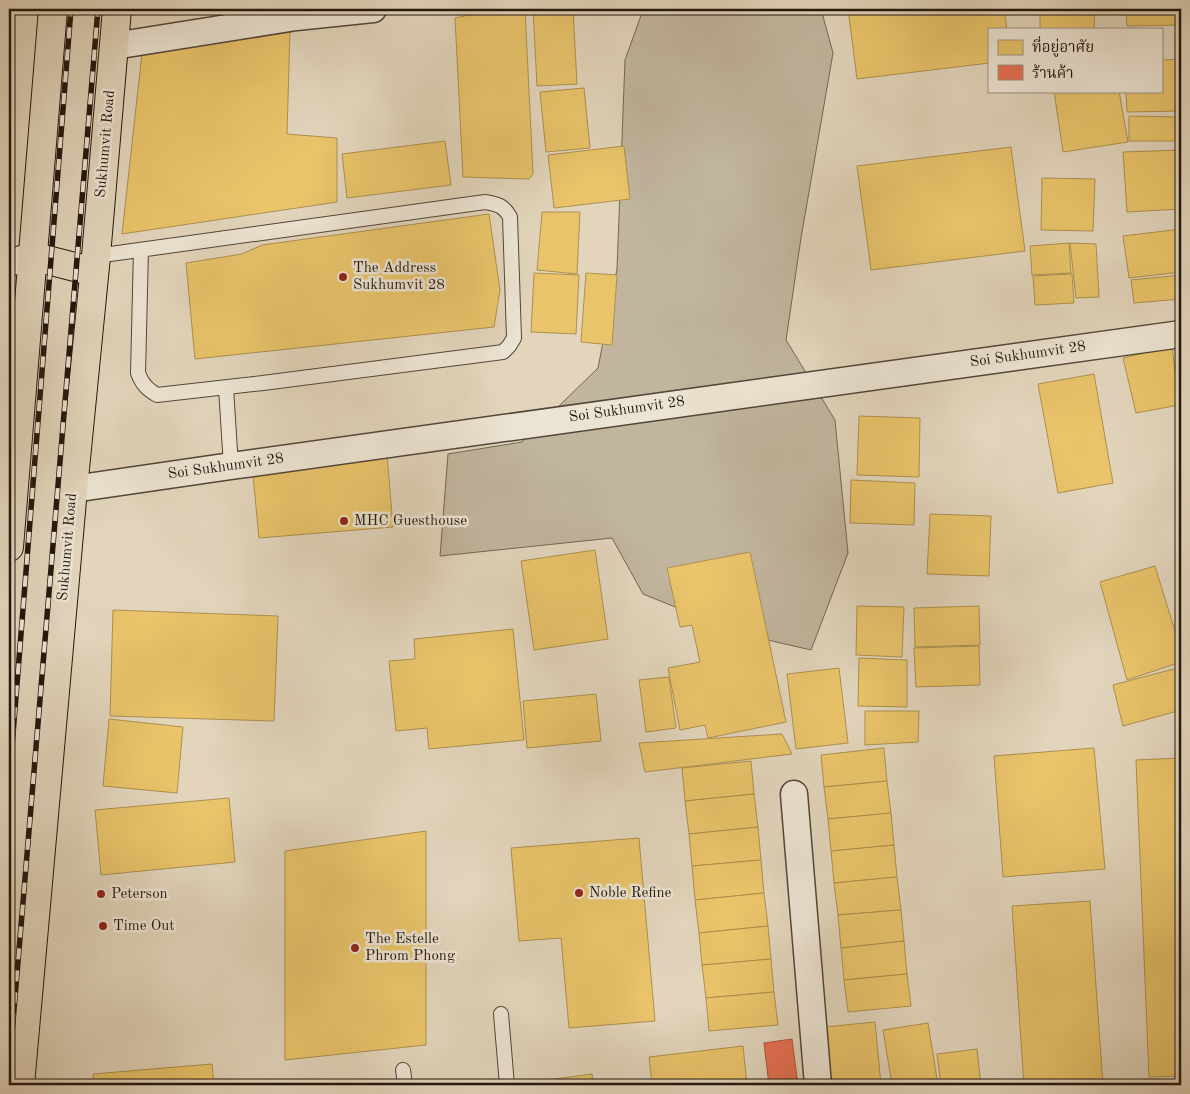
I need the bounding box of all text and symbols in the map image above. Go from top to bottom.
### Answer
legend [988,28,1162,92]
text: ที่อยู่อาศัย [1032,36,1094,57]
text: ร้านค้า [1032,64,1074,82]
street label: Sukhumvit Road [94,89,118,198]
place label: The Address Sukhumvit 28 [353,261,445,293]
marker: The Address Sukhumvit 28 [337,271,349,283]
street label: Soi Sukhumvit 28 [969,339,1087,371]
street label: Soi Sukhumvit 28 [568,394,686,426]
street label: Soi Sukhumvit 28 [167,451,285,483]
street label: Sukhumvit Road [56,492,80,601]
place label: MHC Guesthouse [354,514,467,529]
marker: MHC Guesthouse [338,515,350,527]
place label: Noble Refine [589,886,672,901]
place label: Peterson [111,887,168,902]
marker: Noble Refine [573,887,585,899]
marker: Peterson [95,888,107,900]
place label: Time Out [113,919,175,934]
marker: Time Out [97,920,109,932]
place label: The Estelle Phrom Phong [365,932,455,964]
marker: The Estelle Phrom Phong [349,942,361,954]

